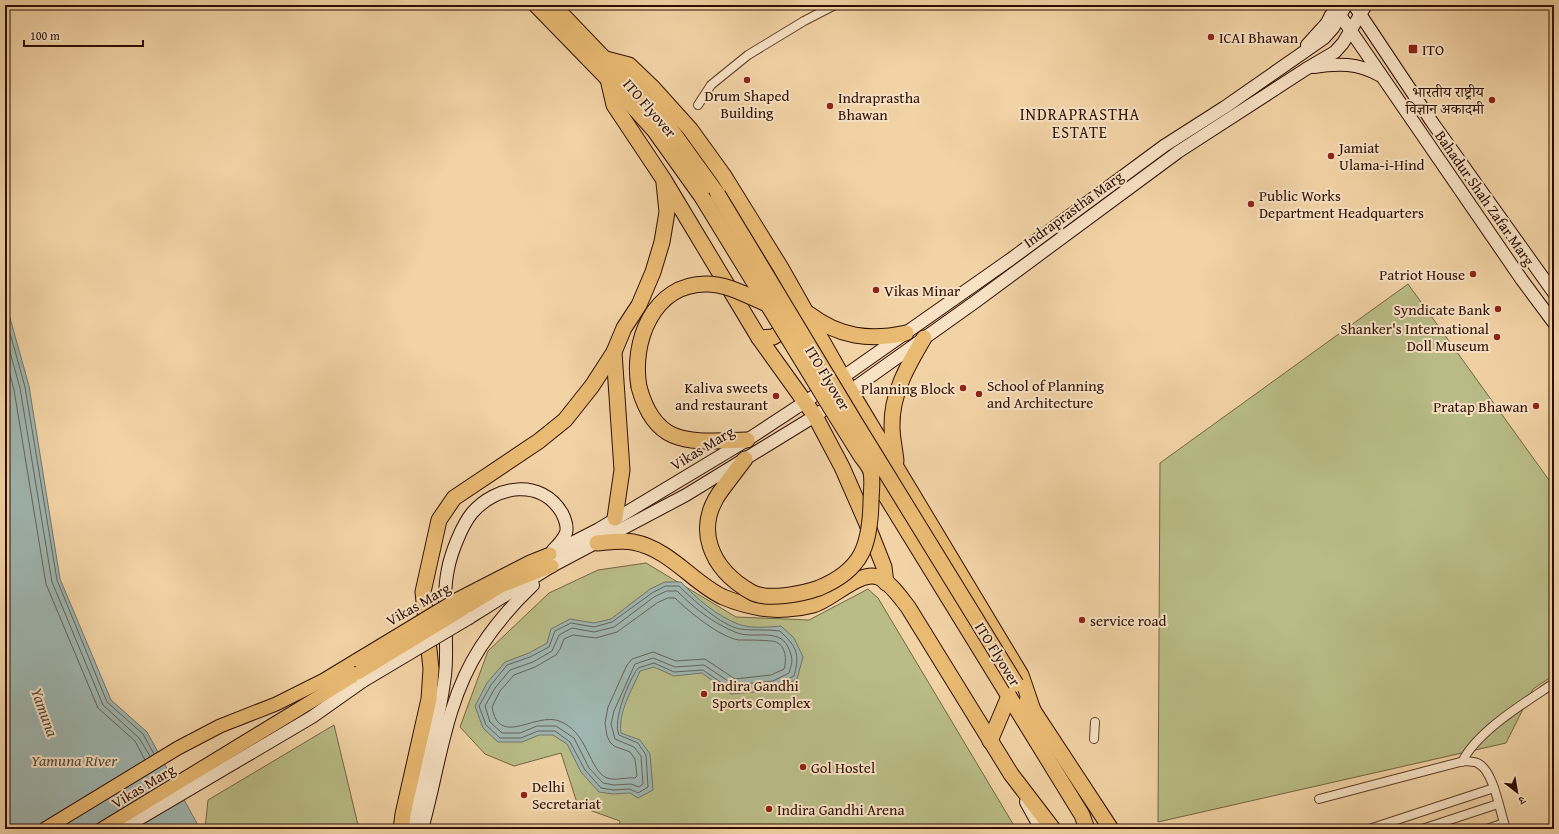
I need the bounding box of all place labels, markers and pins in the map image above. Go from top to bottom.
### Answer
place label: ICAI Bhawan [1219,27,1299,48]
marker: ICAI Bhawan [1206,32,1216,42]
place label: ITO [1422,39,1444,60]
marker: ITO [1407,43,1419,55]
marker: Drum Shaped Building [742,75,752,85]
place label: भारतीय राष्ट्रीय विज्ञान अकादमी [1405,81,1485,119]
place label: Drum Shaped Building [705,85,789,123]
place label: Indraprastha Bhawan [838,87,920,125]
marker: भारतीय राष्ट्रीय विज्ञान अकादमी [1487,95,1497,105]
marker: Indraprastha Bhawan [825,101,835,111]
place label: Jamiat Ulama-i-Hind [1337,137,1425,175]
marker: Jamiat Ulama-i-Hind [1326,151,1336,161]
place label: Public Works Department Headquarters [1259,185,1424,223]
marker: Public Works Department Headquarters [1246,199,1256,209]
place label: Patriot House [1379,264,1465,285]
marker: Patriot House [1468,269,1478,279]
place label: Vikas Minar [884,280,960,301]
marker: Vikas Minar [871,285,881,295]
place label: Syndicate Bank [1394,299,1490,320]
marker: Syndicate Bank [1493,304,1503,314]
place label: Shanker's International Doll Museum [1340,318,1490,356]
marker: Shanker's International Doll Museum [1492,332,1502,342]
place label: School of Planning and Architecture [987,375,1105,413]
place label: Kaliva sweets and restaurant [675,377,769,415]
place label: Planning Block [861,378,955,399]
marker: Planning Block [958,383,968,393]
marker: School of Planning and Architecture [974,389,984,399]
marker: Kaliva sweets and restaurant [771,391,781,401]
place label: Pratap Bhawan [1433,396,1529,417]
marker: Pratap Bhawan [1531,401,1541,411]
place label: service road [1090,610,1167,631]
marker: service road [1077,615,1087,625]
place label: Indira Gandhi Sports Complex [712,675,811,713]
marker: Indira Gandhi Sports Complex [699,689,709,699]
place label: Gol Hostel [811,757,875,778]
marker: Gol Hostel [798,762,808,772]
place label: Delhi Secretariat [532,776,602,814]
marker: Delhi Secretariat [519,790,529,800]
place label: Indira Gandhi Arena [777,799,905,820]
marker: Indira Gandhi Arena [764,804,774,814]

